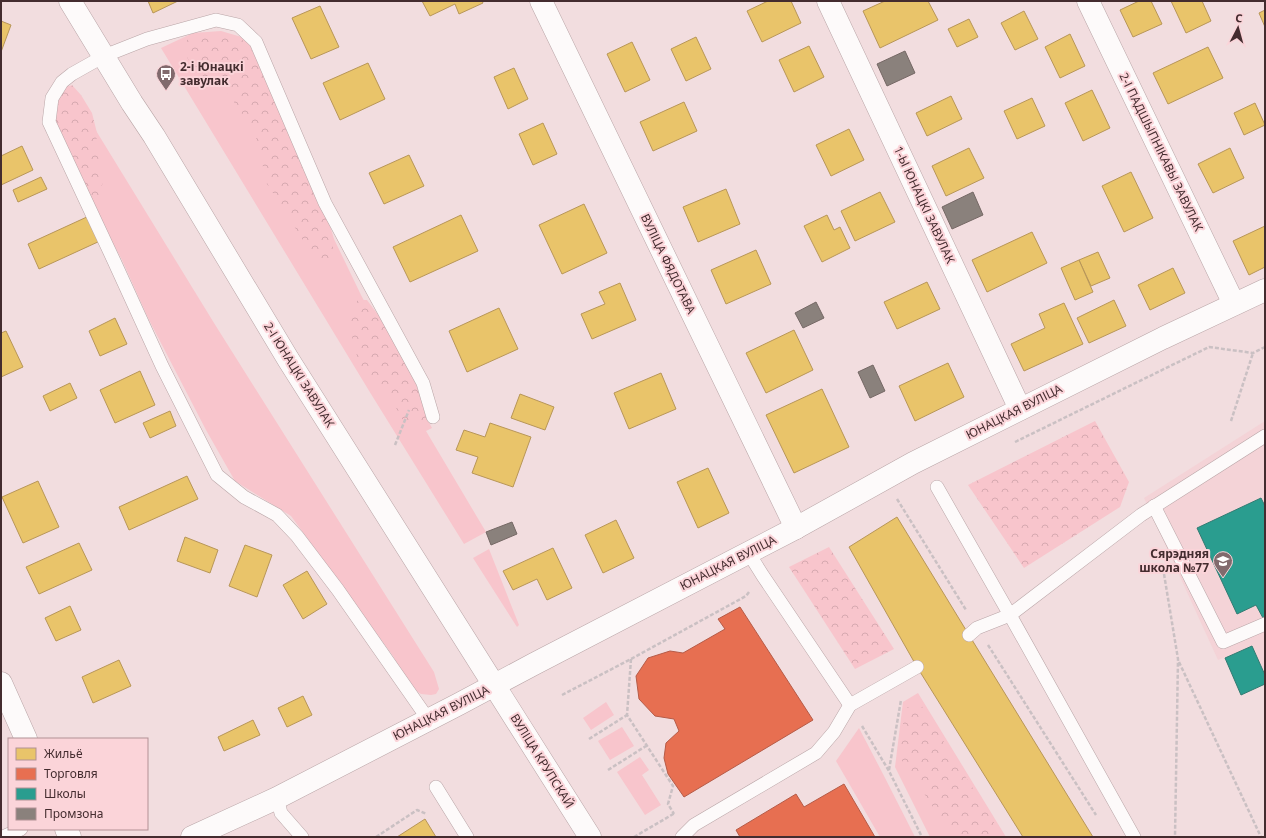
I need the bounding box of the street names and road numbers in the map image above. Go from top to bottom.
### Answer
street label: 2-І ПАДШЫПНІКАВЫ ЗАВУЛАК [1116,70,1208,234]
street label: 1-Ы ЮНАЦКІ ЗАВУЛАК [890,143,959,267]
street label: ВУЛІЦА ФЯДОТАВА [637,211,700,317]
street label: 2-І ЮНАЦКІ ЗАВУЛАК [260,319,339,431]
street label: ЮНАЦКАЯ ВУЛІЦА [963,380,1065,443]
street label: ЮНАЦКАЯ ВУЛІЦА [677,531,779,594]
street label: ЮНАЦКАЯ ВУЛІЦА [390,681,492,744]
street label: ВУЛІЦА КРУПСКАЙ [507,710,578,811]

